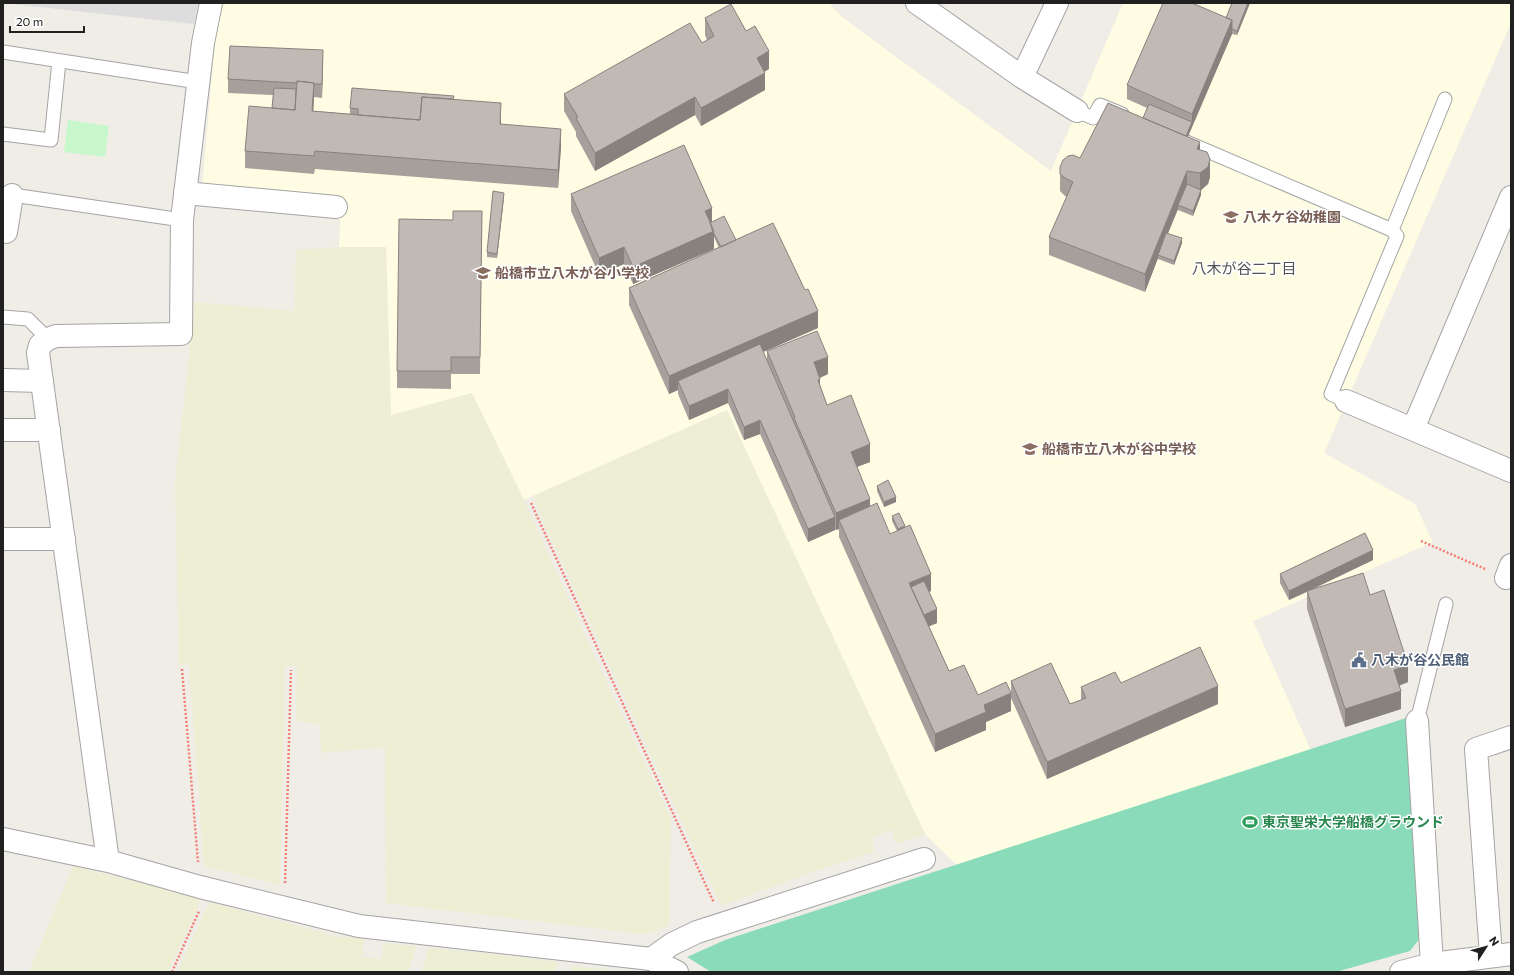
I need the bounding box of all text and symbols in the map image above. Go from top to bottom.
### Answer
scale bar [10,8,84,34]
text: 20 m [16,14,43,28]
school or university icon: 八木ケ谷幼稚園 [1222,208,1240,226]
place label: 八木ケ谷幼稚園 [1243,208,1341,225]
district label: 八木が谷二丁目 [1191,259,1297,277]
school or university icon: 船橋市立八木が谷小学校 [474,264,492,282]
place label: 船橋市立八木が谷小学校 [495,264,649,281]
school or university icon: 船橋市立八木が谷中学校 [1021,440,1039,458]
place label: 船橋市立八木が谷中学校 [1042,440,1196,457]
public building icon: 八木が谷公民館 [1350,651,1368,669]
place label: 八木が谷公民館 [1371,651,1469,668]
sports icon: 東京聖栄大学船橋グラウンド [1241,813,1259,831]
place label: 東京聖栄大学船橋グラウンド [1262,813,1444,830]
north arrow [1466,927,1506,967]
text: N [1487,934,1502,948]

